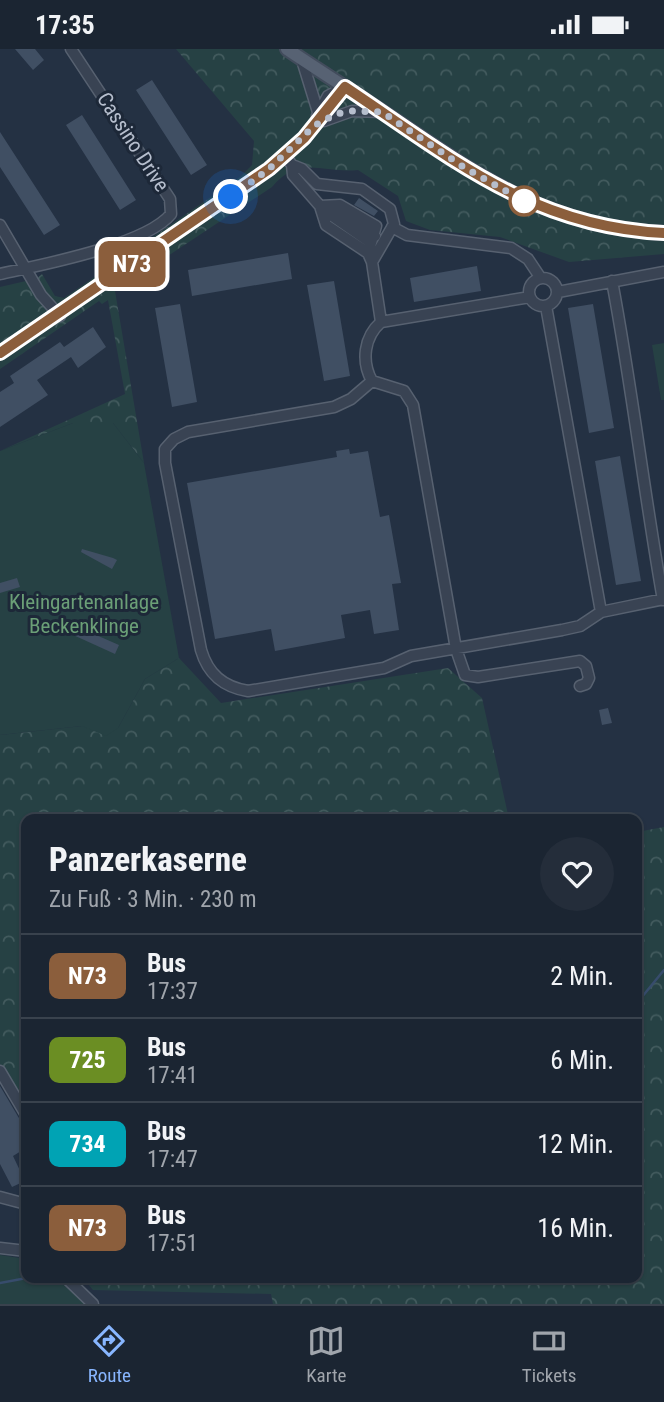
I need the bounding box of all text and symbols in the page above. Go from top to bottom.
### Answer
text: 17:35 [35,10,95,40]
street label: Cassino Drive [92,88,174,196]
your location [213,179,248,214]
unlabelled marker [509,186,539,216]
line badge: N73 [92,241,172,287]
text: N73 [113,250,151,278]
park label: Kleingartenanlage Beckenklinge [9,590,159,638]
button: heart [540,837,614,911]
text: Panzerkaserne [49,840,247,879]
text: Zu Fuß · 3 Min. · 230 m [49,886,257,913]
text: Bus [147,948,186,978]
text: 2 Min. [550,961,614,991]
text: N73 [68,962,107,990]
text: 17:37 [147,978,198,1005]
text: Bus [147,1032,186,1062]
text: 6 Min. [550,1045,614,1075]
text: 725 [69,1046,106,1074]
text: 17:41 [147,1062,198,1089]
text: Bus [147,1116,186,1146]
text: 12 Min. [537,1129,614,1159]
text: 734 [69,1130,106,1158]
text: 17:47 [147,1146,198,1173]
text: Bus [147,1200,186,1230]
text: 16 Min. [537,1213,614,1243]
text: N73 [68,1214,107,1242]
text: 17:51 [147,1230,198,1257]
tab: Route [88,1322,131,1387]
tab: Karte [306,1322,346,1387]
tab: Tickets [522,1322,576,1387]

